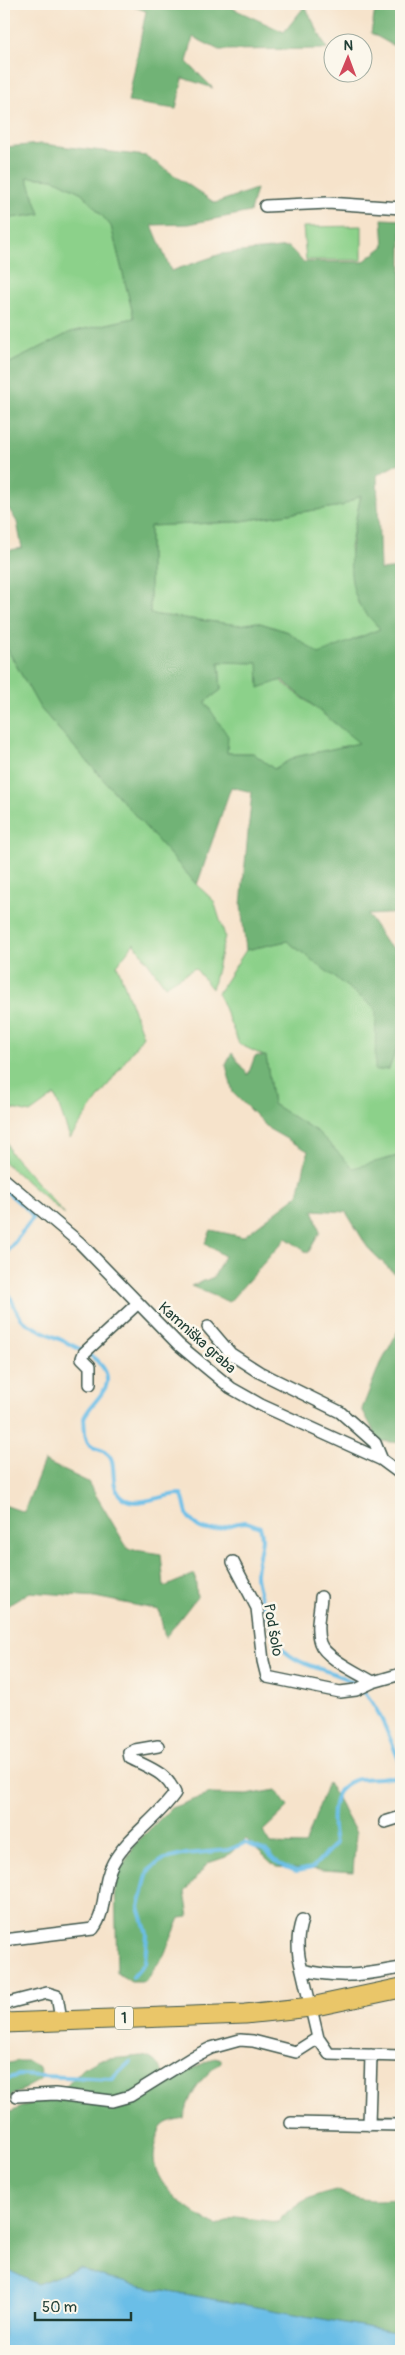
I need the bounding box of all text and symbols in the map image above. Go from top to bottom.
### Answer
north arrow [322,32,372,82]
text: N [343,37,353,54]
street label: Kamniška graba [154,1298,240,1378]
street label: Pod šolo [259,1602,287,1658]
road number: 1 [115,2006,133,2030]
scale bar [35,2290,131,2322]
text: 50 m [42,2298,77,2317]

